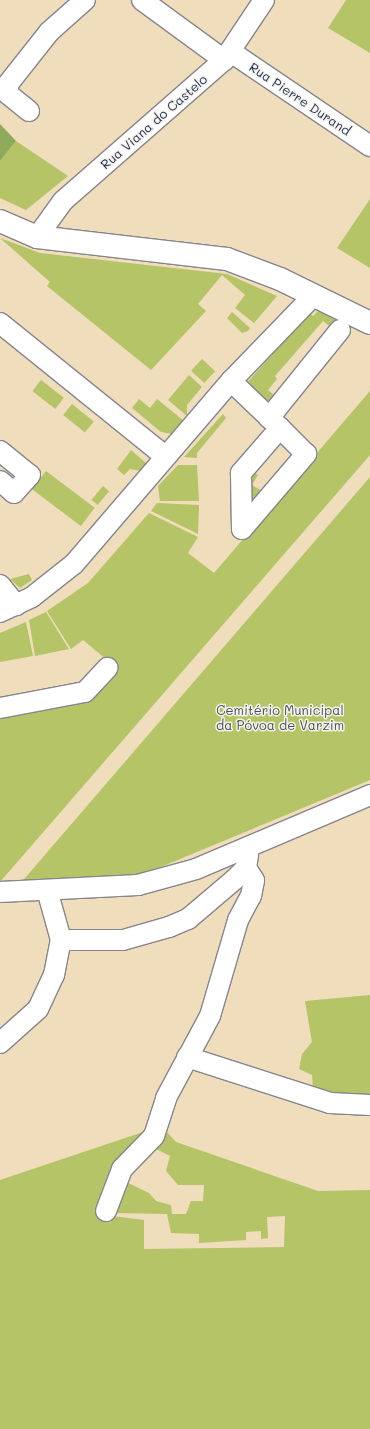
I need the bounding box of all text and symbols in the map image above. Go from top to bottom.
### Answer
street label: Rua Pierre Durand [246,59,354,139]
street label: Rua Viana do Castelo [98,71,210,173]
park label: Cemitério Municipal da Póvoa de Varzim [216,703,344,734]

